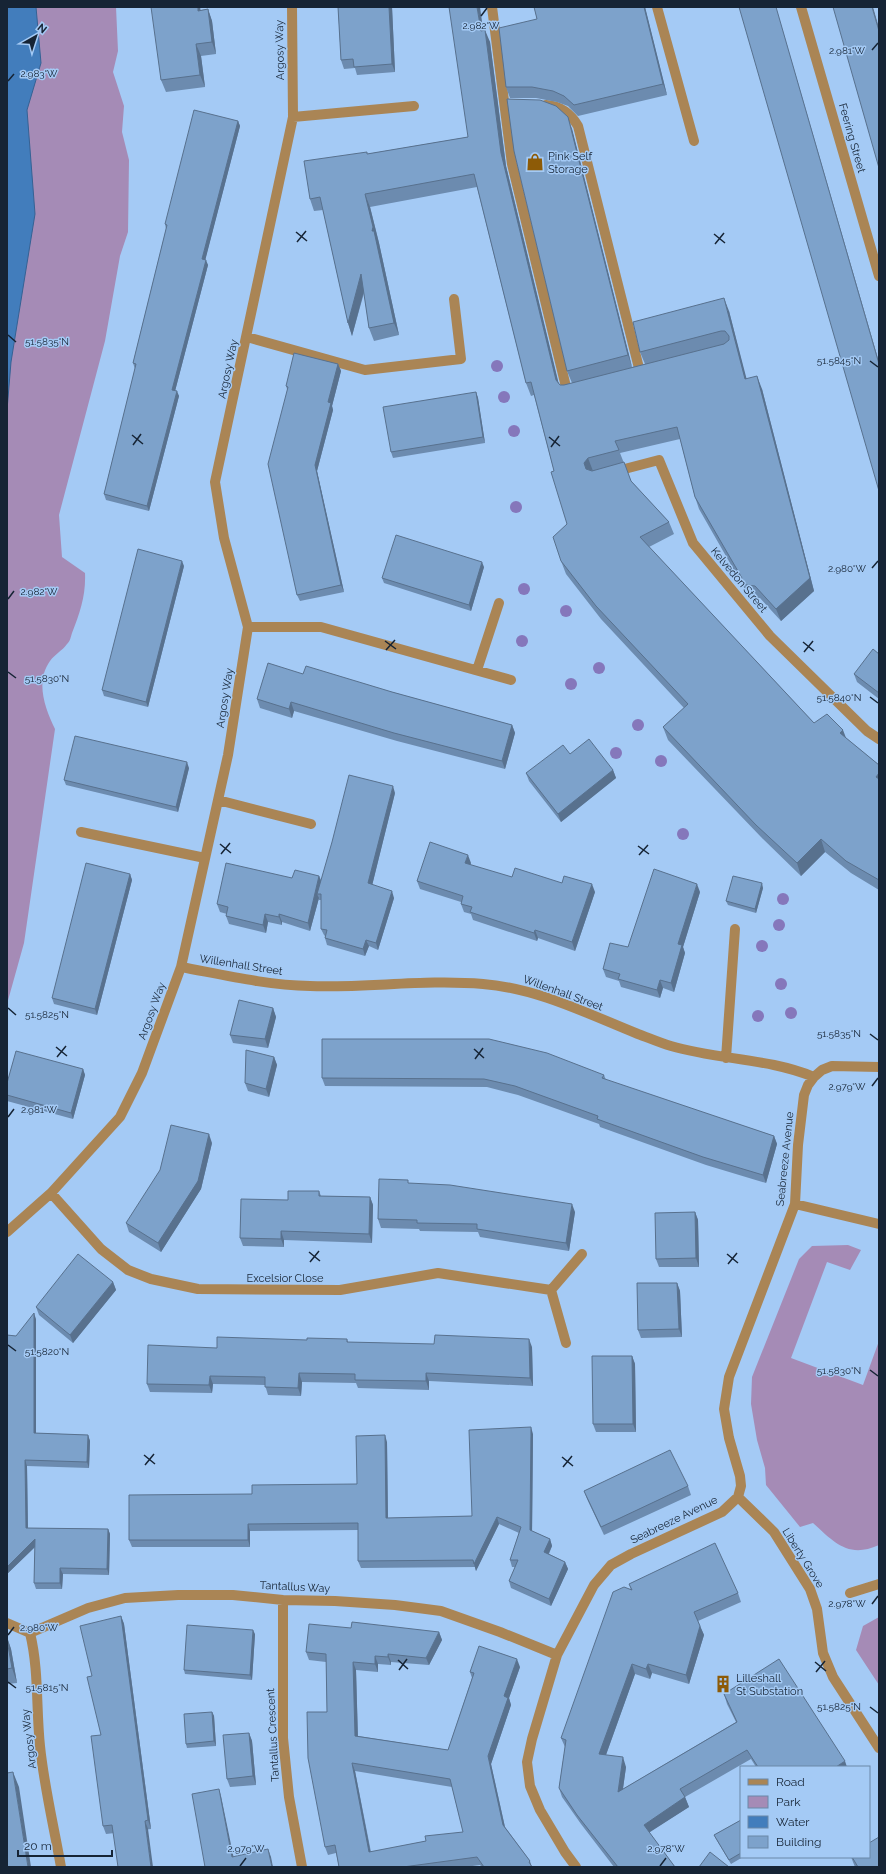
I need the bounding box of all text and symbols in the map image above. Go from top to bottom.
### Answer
north arrow [16,16,56,56]
street label: Argosy Way [273,20,287,80]
text: 2.982°W [462,20,500,31]
text: N [35,21,49,36]
text: 2.981°W [829,45,866,56]
text: 2.983°W [20,68,58,79]
street label: Feering Street [836,102,868,175]
place label: Pink Self Storage [548,150,592,176]
shop icon: Pink Self Storage [525,152,545,172]
text: 51.5835°N [25,336,69,347]
street label: Argosy Way [215,338,241,400]
text: 51.5845°N [817,355,861,366]
street label: Kelvedon Street [708,545,770,616]
text: 2.980°W [828,563,866,574]
text: 2.982°W [20,586,58,597]
street label: Argosy Way [214,667,236,729]
text: 51.5830°N [25,673,69,684]
text: 51.5840°N [817,692,861,703]
street label: Willenhall Street [198,952,284,978]
street label: Willenhall Street [521,973,605,1014]
street label: Argosy Way [136,980,168,1042]
text: 51.5825°N [25,1009,69,1020]
text: 51.5835°N [817,1028,861,1039]
text: 2.979°W [829,1081,866,1092]
text: 2.981°W [21,1104,58,1115]
street label: Seabreeze Avenue [774,1110,796,1207]
street label: Excelsior Close [247,1272,324,1285]
text: 51.5820°N [25,1346,69,1357]
text: 51.5830°N [817,1365,861,1376]
street label: Seabreeze Avenue [628,1493,720,1547]
street label: Liberty Grove [779,1526,827,1591]
street label: Tantallus Way [259,1579,331,1595]
text: 2.978°W [828,1598,866,1609]
text: 2.980°W [20,1622,58,1633]
place label: Lilleshall St Substation [736,1672,803,1698]
building icon: Lilleshall St Substation [713,1674,733,1694]
text: 51.5815°N [25,1682,69,1693]
street label: Tantallus Crescent [264,1688,282,1782]
text: 51.5825°N [817,1701,861,1712]
street label: Argosy Way [19,1708,39,1770]
legend [740,1766,870,1858]
text: Road [776,1775,805,1789]
text: Park [776,1795,801,1809]
text: Water [776,1815,810,1829]
scale bar [18,1832,112,1858]
text: Building [776,1835,822,1849]
text: 20 m [24,1839,52,1853]
text: 2.979°W [228,1843,265,1854]
text: 2.978°W [647,1843,685,1854]

